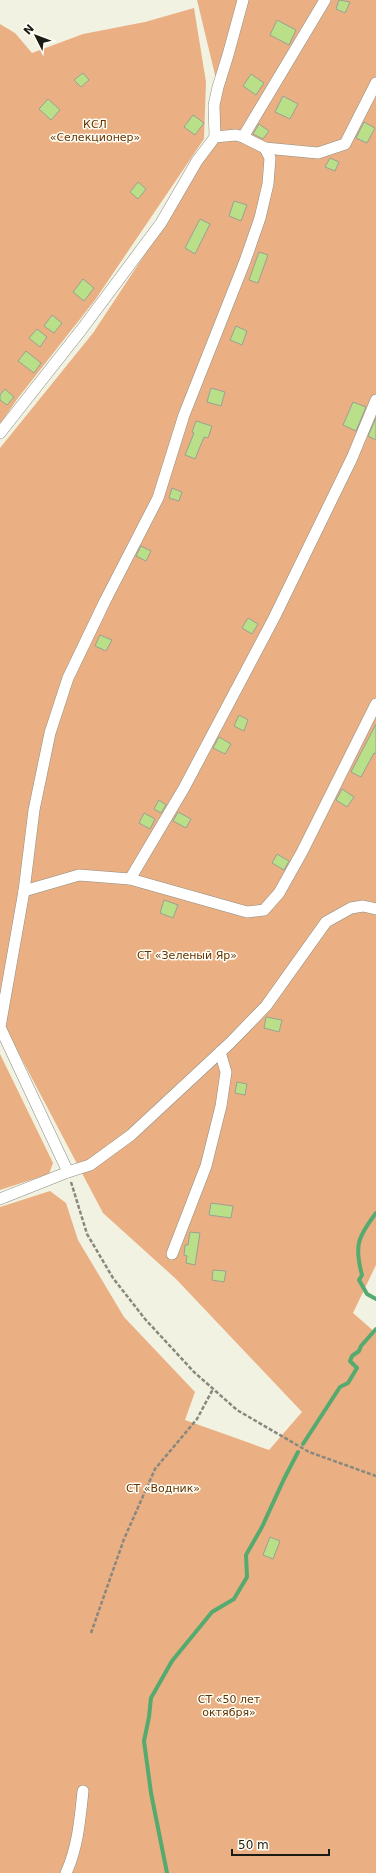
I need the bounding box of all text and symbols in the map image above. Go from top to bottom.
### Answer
north arrow [16,16,56,56]
text: N [21,22,37,37]
park label: КСЛ «Селекционер» [50,118,140,144]
park label: СТ «Зеленый Яр» [137,949,237,962]
park label: СТ «Водник» [126,1482,200,1495]
park label: СТ «50 лет октября» [198,1693,261,1719]
scale bar [232,1831,329,1857]
text: 50 m [238,1838,269,1852]

